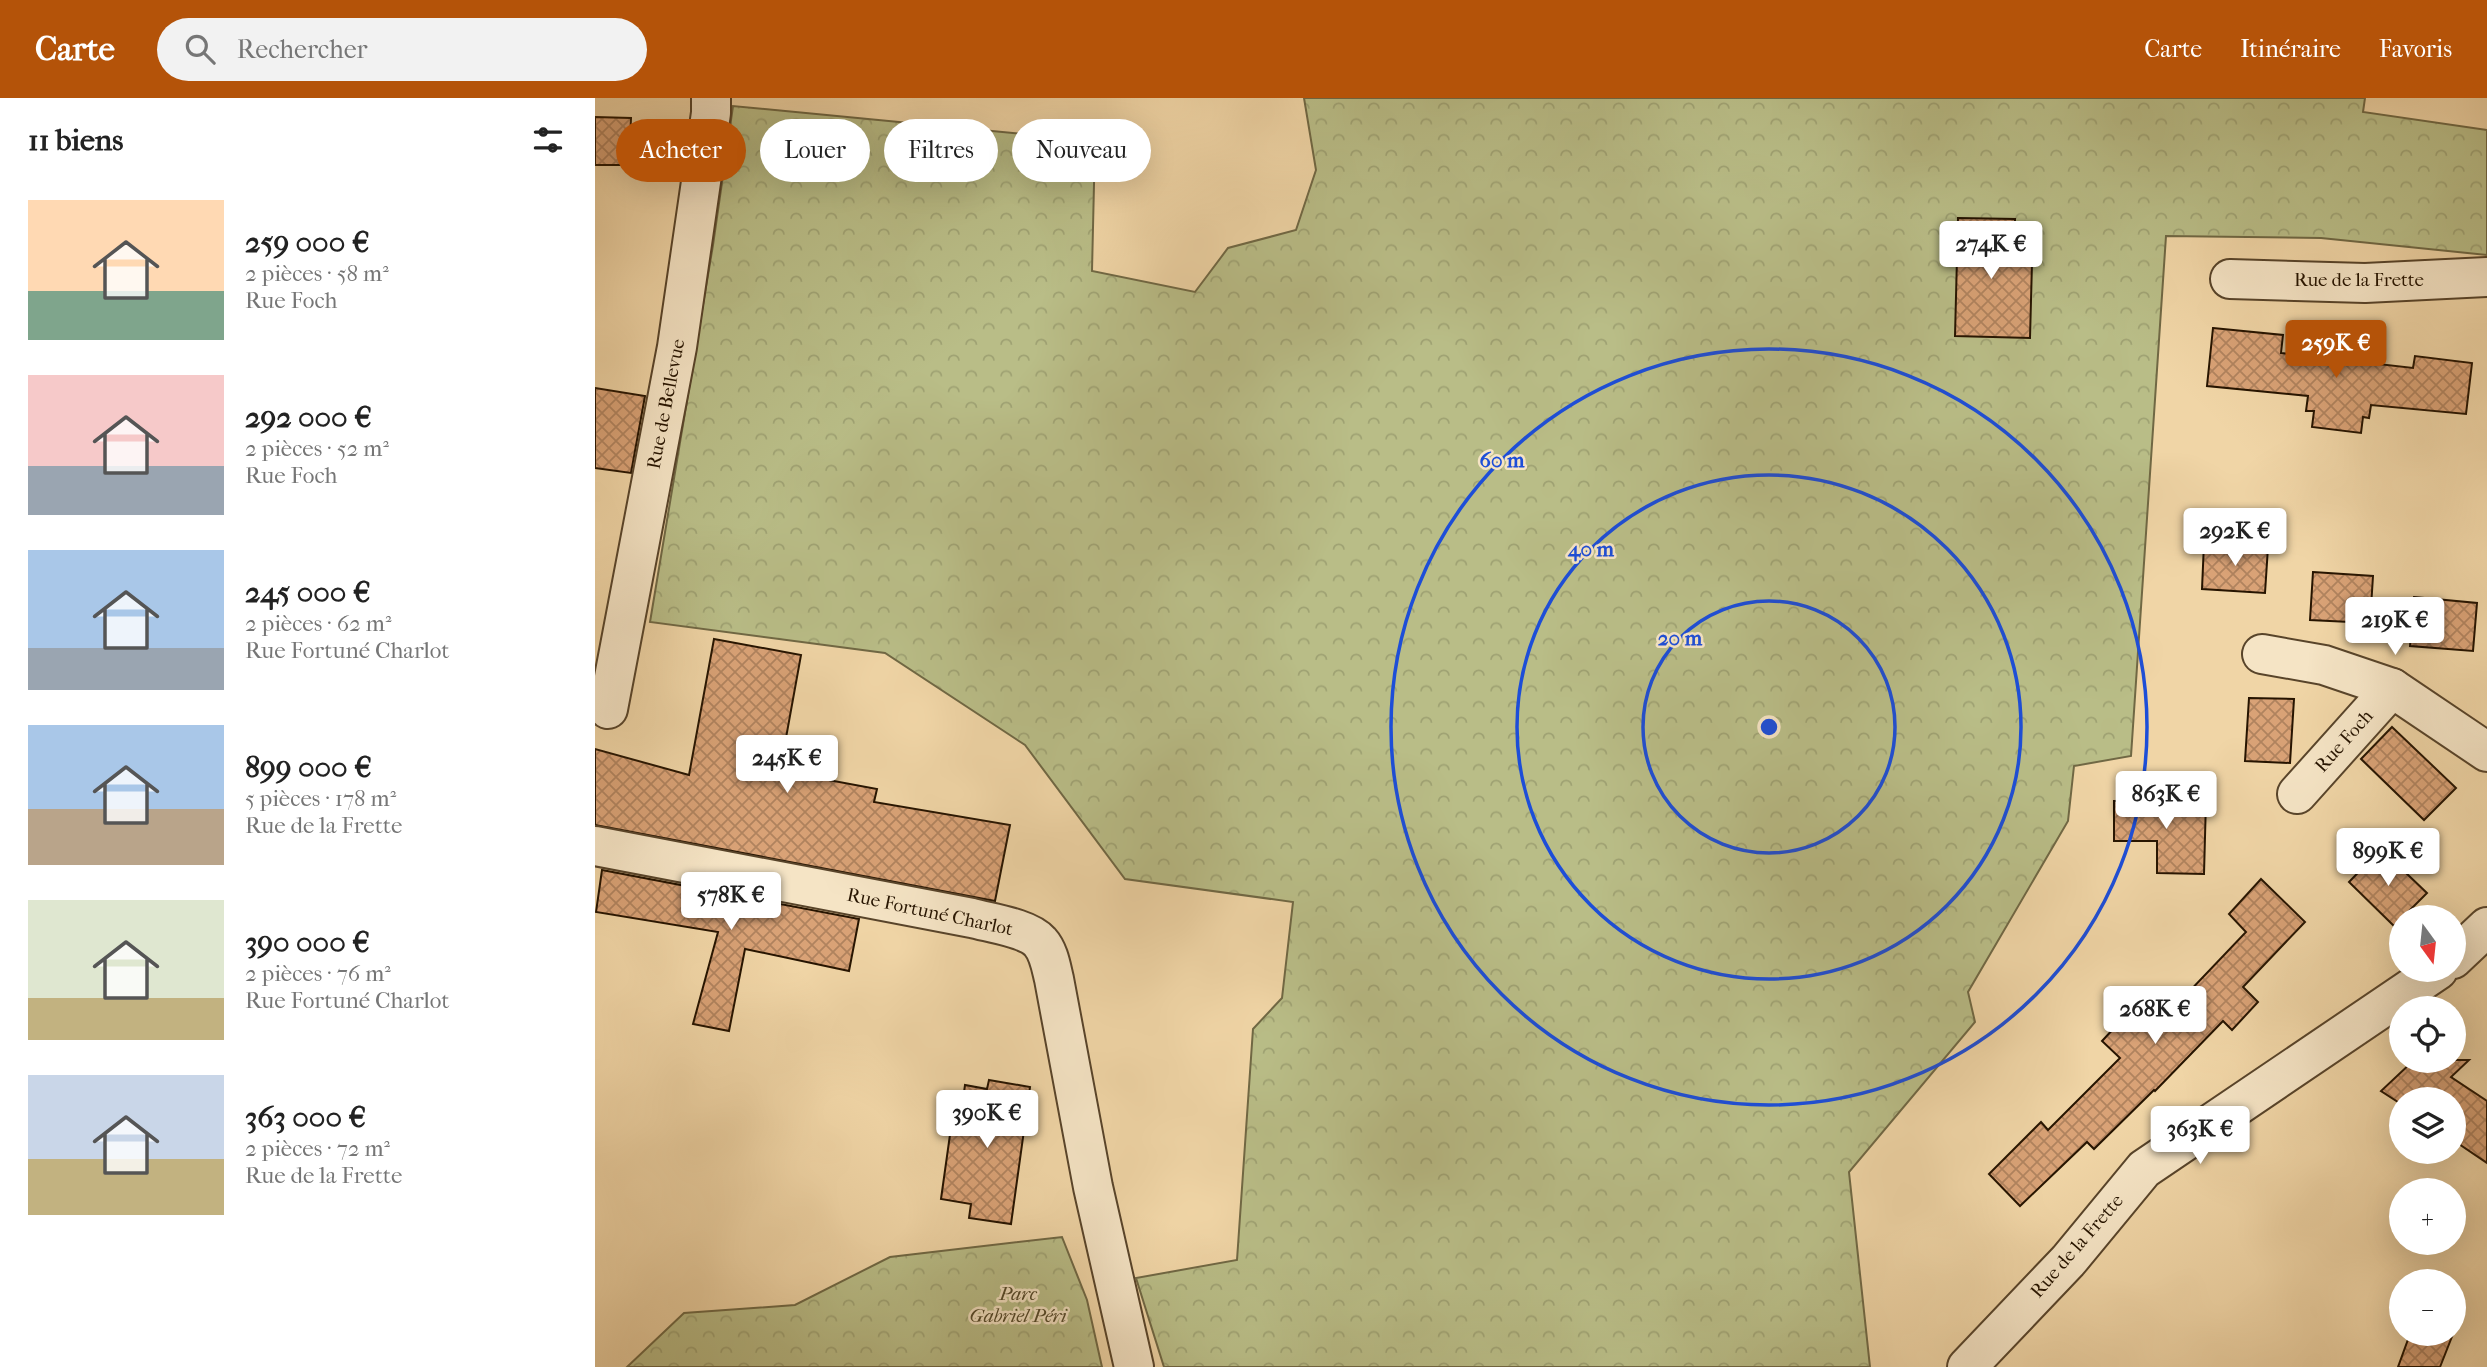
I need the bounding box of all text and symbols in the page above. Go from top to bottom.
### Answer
search box [157,18,647,81]
text: Carte [35,30,115,69]
icon: search [181,30,219,68]
text: Rechercher [237,34,368,65]
text: Carte [2144,35,2202,63]
text: Itinéraire [2240,35,2341,63]
text: Favoris [2379,35,2452,63]
chip: Acheter [616,119,746,182]
chip: Louer [760,119,870,182]
chip: Filtres [884,119,998,182]
chip: Nouveau [1012,119,1151,182]
icon: filters [529,121,567,159]
text: 11 biens [28,123,123,158]
pin: 274K € [1934,222,2048,281]
text: 259 000 € [245,225,369,260]
icon: home [84,228,168,312]
text: 274K € [1955,230,2027,257]
text: 2 pièces · 58 m² [245,260,389,287]
street label: Rue de la Frette [2294,269,2424,291]
text: Rue Foch [245,287,337,314]
pin: 259K € [2279,320,2393,380]
text: 259K € [2301,329,2371,356]
street label: Rue de Bellevue [643,337,689,471]
text: 292 000 € [245,400,372,435]
icon: home [84,403,168,487]
text: 2 pièces · 52 m² [245,435,389,462]
text: 60 m [1480,448,1525,472]
text: Rue Foch [245,462,337,489]
pin: 292K € [2178,508,2292,568]
text: 292K € [2199,517,2271,544]
text: 40 m [1567,537,1615,562]
text: 245 000 € [245,575,371,610]
icon: home [84,578,168,662]
pin: 219K € [2338,598,2452,657]
text: 219K € [2361,606,2429,633]
text: 2 pièces · 62 m² [245,610,391,637]
text: 20 m [1658,626,1703,650]
text: Rue Fortuné Charlot [245,637,450,664]
street label: Rue Foch [2310,705,2378,777]
centre of rings [1757,715,1781,739]
pin: 245K € [730,736,844,795]
text: 245K € [752,744,822,771]
text: 899 000 € [245,750,372,785]
icon: home [84,753,168,837]
pin: 863K € [2109,772,2223,831]
text: 863K € [2132,780,2200,807]
text: 5 pièces · 178 m² [245,785,396,812]
text: Rue de la Frette [245,812,402,839]
pin: 899K € [2331,828,2445,888]
text: 899K € [2353,837,2424,864]
pin: 578K € [674,872,788,932]
text: 578K € [697,881,765,908]
street label: Rue Fortuné Charlot [845,884,1015,940]
north arrow [2389,905,2466,982]
map controls [2389,905,2466,1346]
text: 390 000 € [245,925,370,960]
icon: home [84,928,168,1012]
text: 2 pièces · 76 m² [245,960,391,987]
pin: 268K € [2098,986,2212,1046]
text: Rue Fortuné Charlot [245,987,450,1014]
text: 268K € [2119,995,2191,1022]
button: locate [2389,996,2466,1073]
button: layers [2389,1087,2466,1164]
pin: 390K € [930,1090,1044,1150]
text: 390K € [952,1099,1022,1126]
text: 363 000 € [245,1100,366,1135]
icon: home [84,1103,168,1187]
pin: 363K € [2143,1107,2257,1166]
text: 363K € [2167,1115,2233,1142]
text: 2 pièces · 72 m² [245,1135,390,1162]
text: Rue de la Frette [245,1162,402,1189]
button: + [2389,1178,2466,1255]
street label: Rue de la Frette [2026,1190,2128,1302]
button: − [2389,1269,2466,1346]
park label: Parc Gabriel Péri [969,1283,1068,1327]

